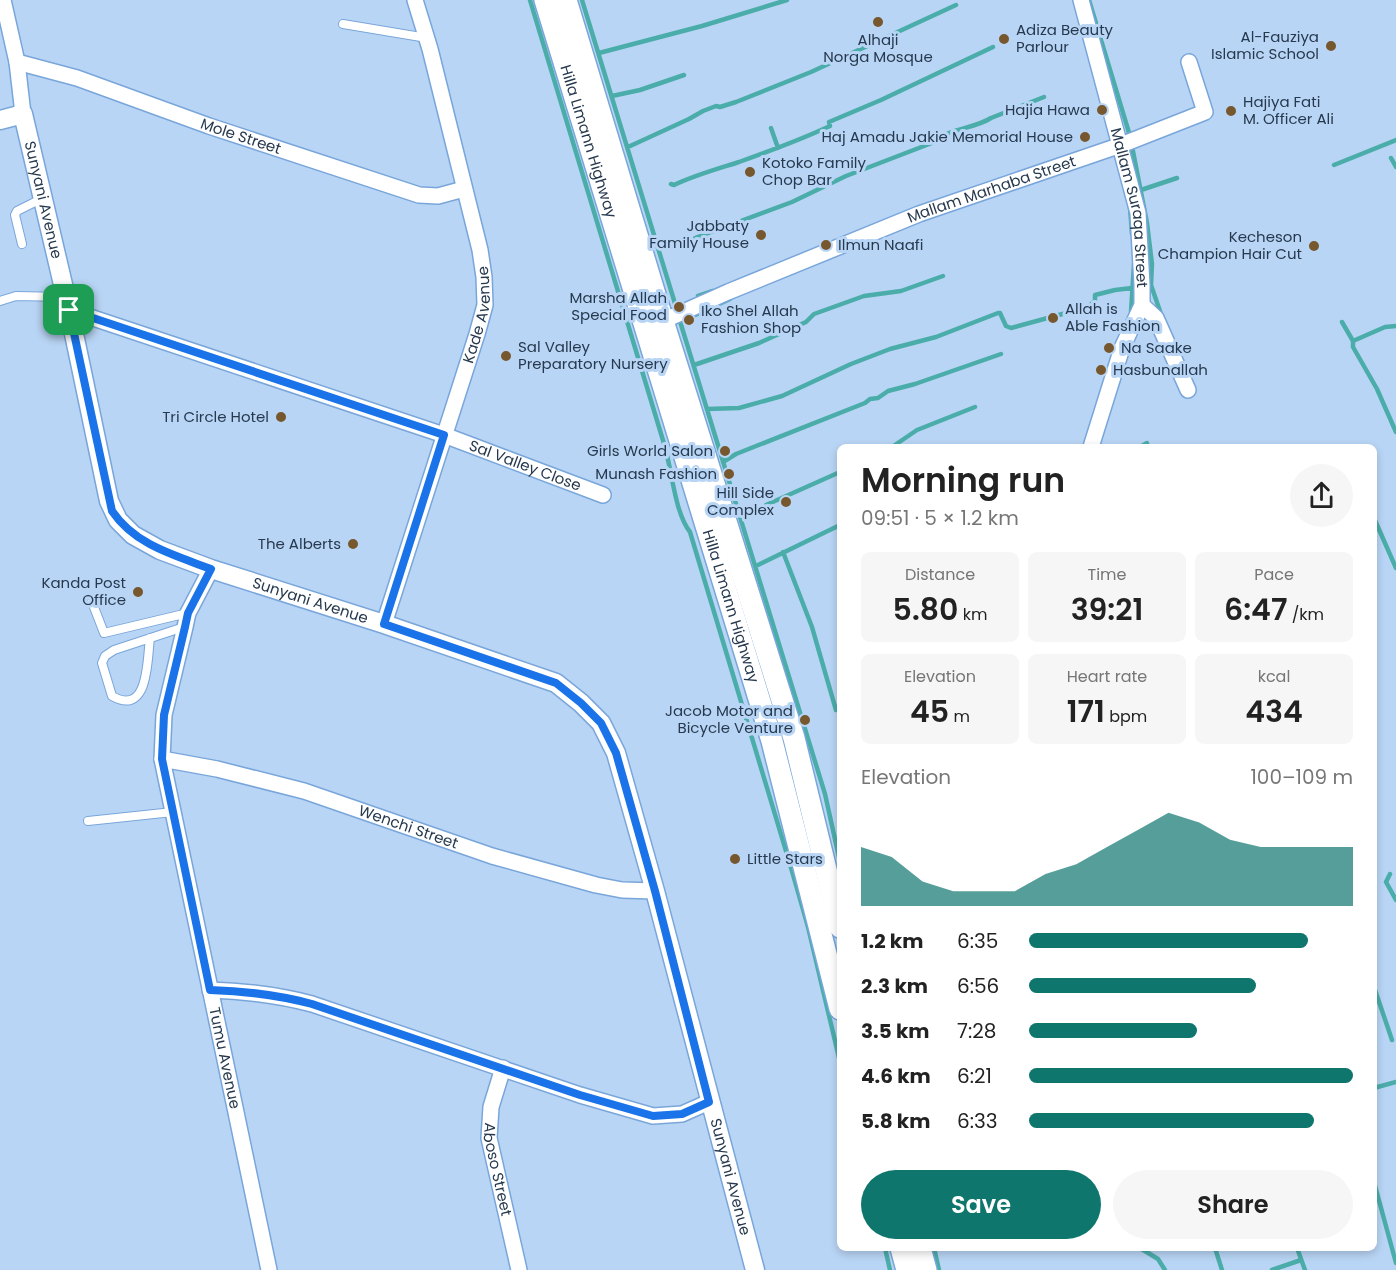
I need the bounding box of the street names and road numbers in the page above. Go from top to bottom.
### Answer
street label: Hilla Limann Highway [555,62,622,221]
street label: Mole Street [198,113,284,159]
street label: Mallam Suraqa Street [1106,125,1153,288]
street label: Sunyani Avenue [20,139,68,261]
street label: Mallam Marhaba Street [904,150,1078,228]
street label: Kade Avenue [457,265,495,366]
street label: Sal Valley Close [466,434,584,496]
street label: Hilla Limann Highway [698,527,765,686]
street label: Sunyani Avenue [250,572,371,628]
street label: Wenchi Street [356,800,461,854]
street label: Tumu Avenue [204,1005,246,1111]
street label: Sunyani Avenue [705,1116,756,1238]
street label: Aboso Street [479,1122,517,1218]

